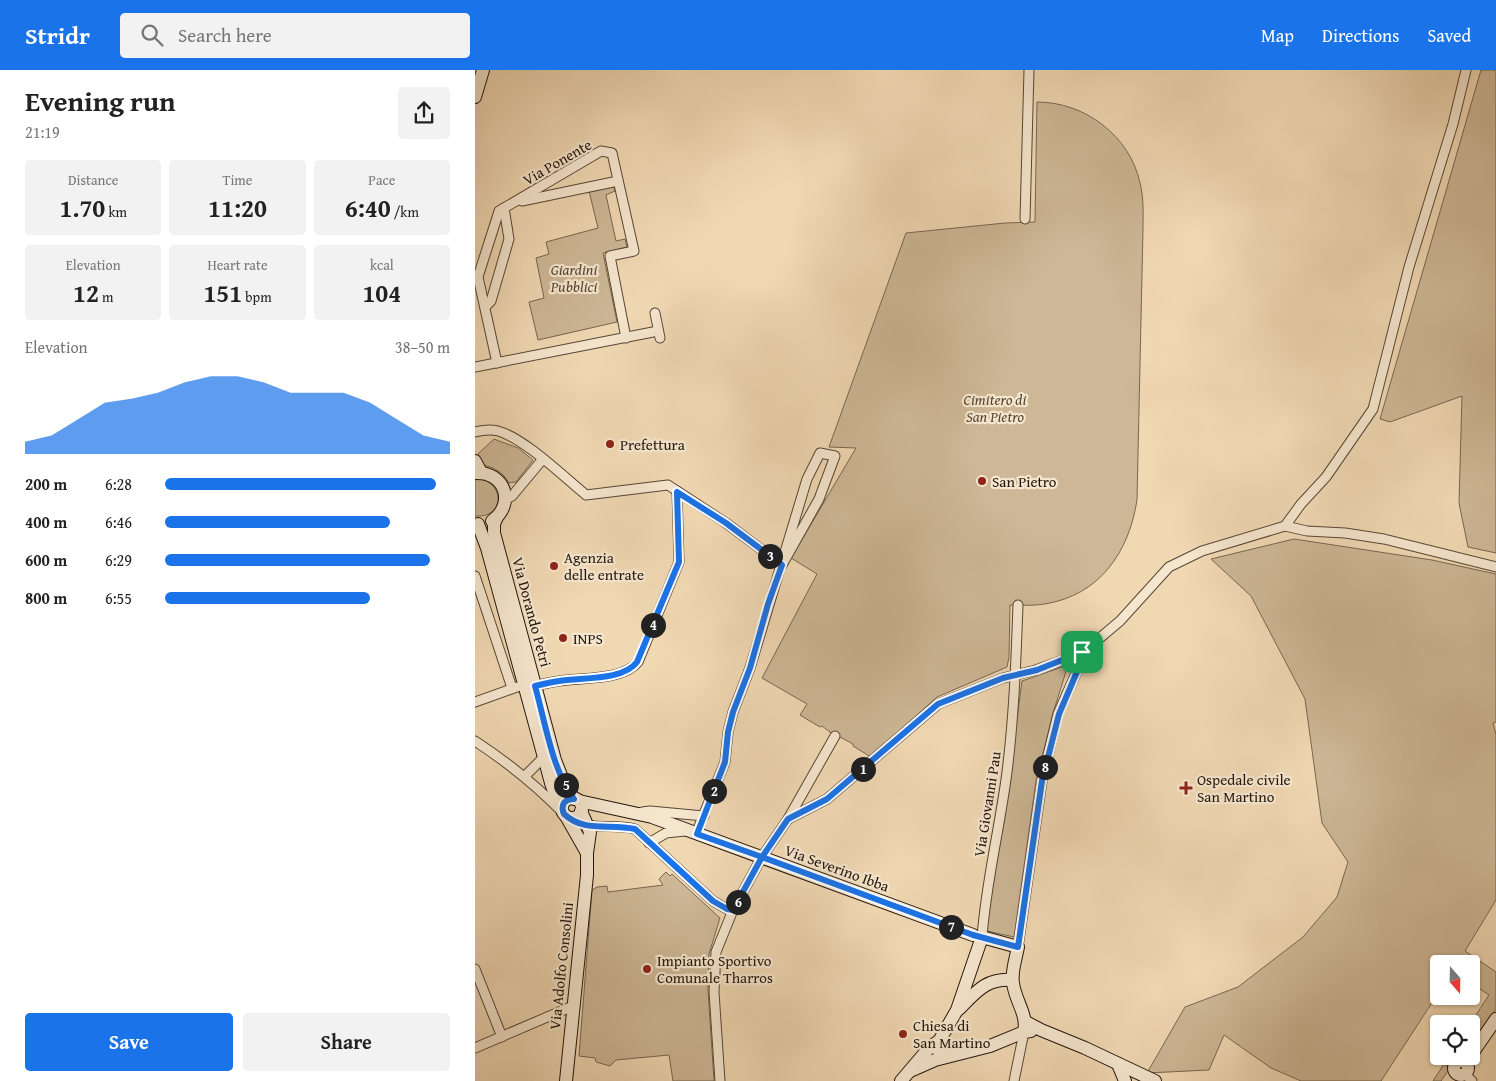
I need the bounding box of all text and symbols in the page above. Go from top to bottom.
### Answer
search box [120,13,470,58]
text: Stridr [25,18,90,53]
icon: search [138,21,166,49]
text: Search here [178,21,272,49]
text: Map [1261,22,1294,49]
text: Directions [1322,22,1399,49]
text: Saved [1427,22,1471,49]
text: Evening run [25,80,176,121]
button: share [398,87,450,139]
text: 21:19 [25,120,60,144]
street label: Via Ponente [519,134,595,190]
text: Distance [68,170,118,190]
text: Time [223,170,252,190]
text: Pace [368,170,395,190]
text: 1.70 [59,190,105,226]
text: 11:20 [208,190,267,226]
text: 6:40 [345,190,391,226]
text: km [105,202,127,222]
text: /km [391,202,419,222]
text: Elevation [66,255,121,275]
text: Heart rate [207,255,268,275]
text: kcal [370,255,394,275]
park label: Giardini Pubblici [550,259,597,297]
text: 12 [73,275,99,311]
text: 151 [203,275,242,311]
text: 104 [362,275,401,311]
text: m [99,287,113,307]
text: bpm [242,287,272,307]
text: Elevation [25,335,88,359]
text: 38–50 m [395,335,450,359]
park label: Cimitero di San Pietro [964,389,1027,427]
place label: Prefettura [620,434,685,455]
marker: Prefettura [604,438,616,450]
place label: San Pietro [992,471,1057,492]
text: 200 m [25,472,67,496]
text: 6:28 [105,472,132,496]
marker: San Pietro [976,475,988,487]
text: 400 m [25,510,67,534]
text: 6:46 [105,510,132,534]
pin: 3 [757,544,783,568]
text: 3 [767,546,774,566]
place label: Agenzia delle entrate [564,547,644,585]
text: 600 m [25,548,67,572]
text: 6:29 [105,548,132,572]
street label: Via Dorando Petri [507,555,557,669]
marker: Agenzia delle entrate [548,560,560,572]
text: 800 m [25,586,67,610]
text: 6:55 [105,586,132,610]
pin: 4 [641,612,665,638]
text: 4 [650,615,657,635]
place label: INPS [573,628,603,649]
pin [1061,631,1103,673]
marker: INPS [557,632,569,644]
icon: arrive [1068,638,1096,666]
street label: Via Giovanni Pau [968,749,1006,858]
pin: 8 [1033,754,1057,780]
pin: 1 [851,756,875,782]
text: 8 [1042,757,1049,777]
text: 1 [860,759,867,779]
place label: Ospedale civile San Martino [1197,769,1291,807]
pin: 5 [553,772,579,798]
text: 5 [563,775,570,795]
pin: 2 [701,778,727,804]
text: 2 [711,781,718,801]
marker: Ospedale civile San Martino [1179,781,1193,795]
street label: Via Severino Ibba [782,839,892,897]
pin: 6 [725,890,751,914]
text: 6 [735,892,742,912]
street label: Via Adolfo Consolini [544,901,578,1031]
pin: 7 [939,914,963,940]
text: 7 [948,917,955,937]
place label: Impianto Sportivo Comunale Tharros [657,950,773,988]
north arrow [1430,955,1480,1005]
map controls [1430,955,1480,1065]
marker: Impianto Sportivo Comunale Tharros [641,963,653,975]
button: Save [25,1013,233,1071]
button: Share [243,1013,450,1071]
place label: Chiesa di San Martino [913,1015,991,1053]
button: locate [1430,1015,1480,1065]
marker: Chiesa di San Martino [897,1028,909,1040]

